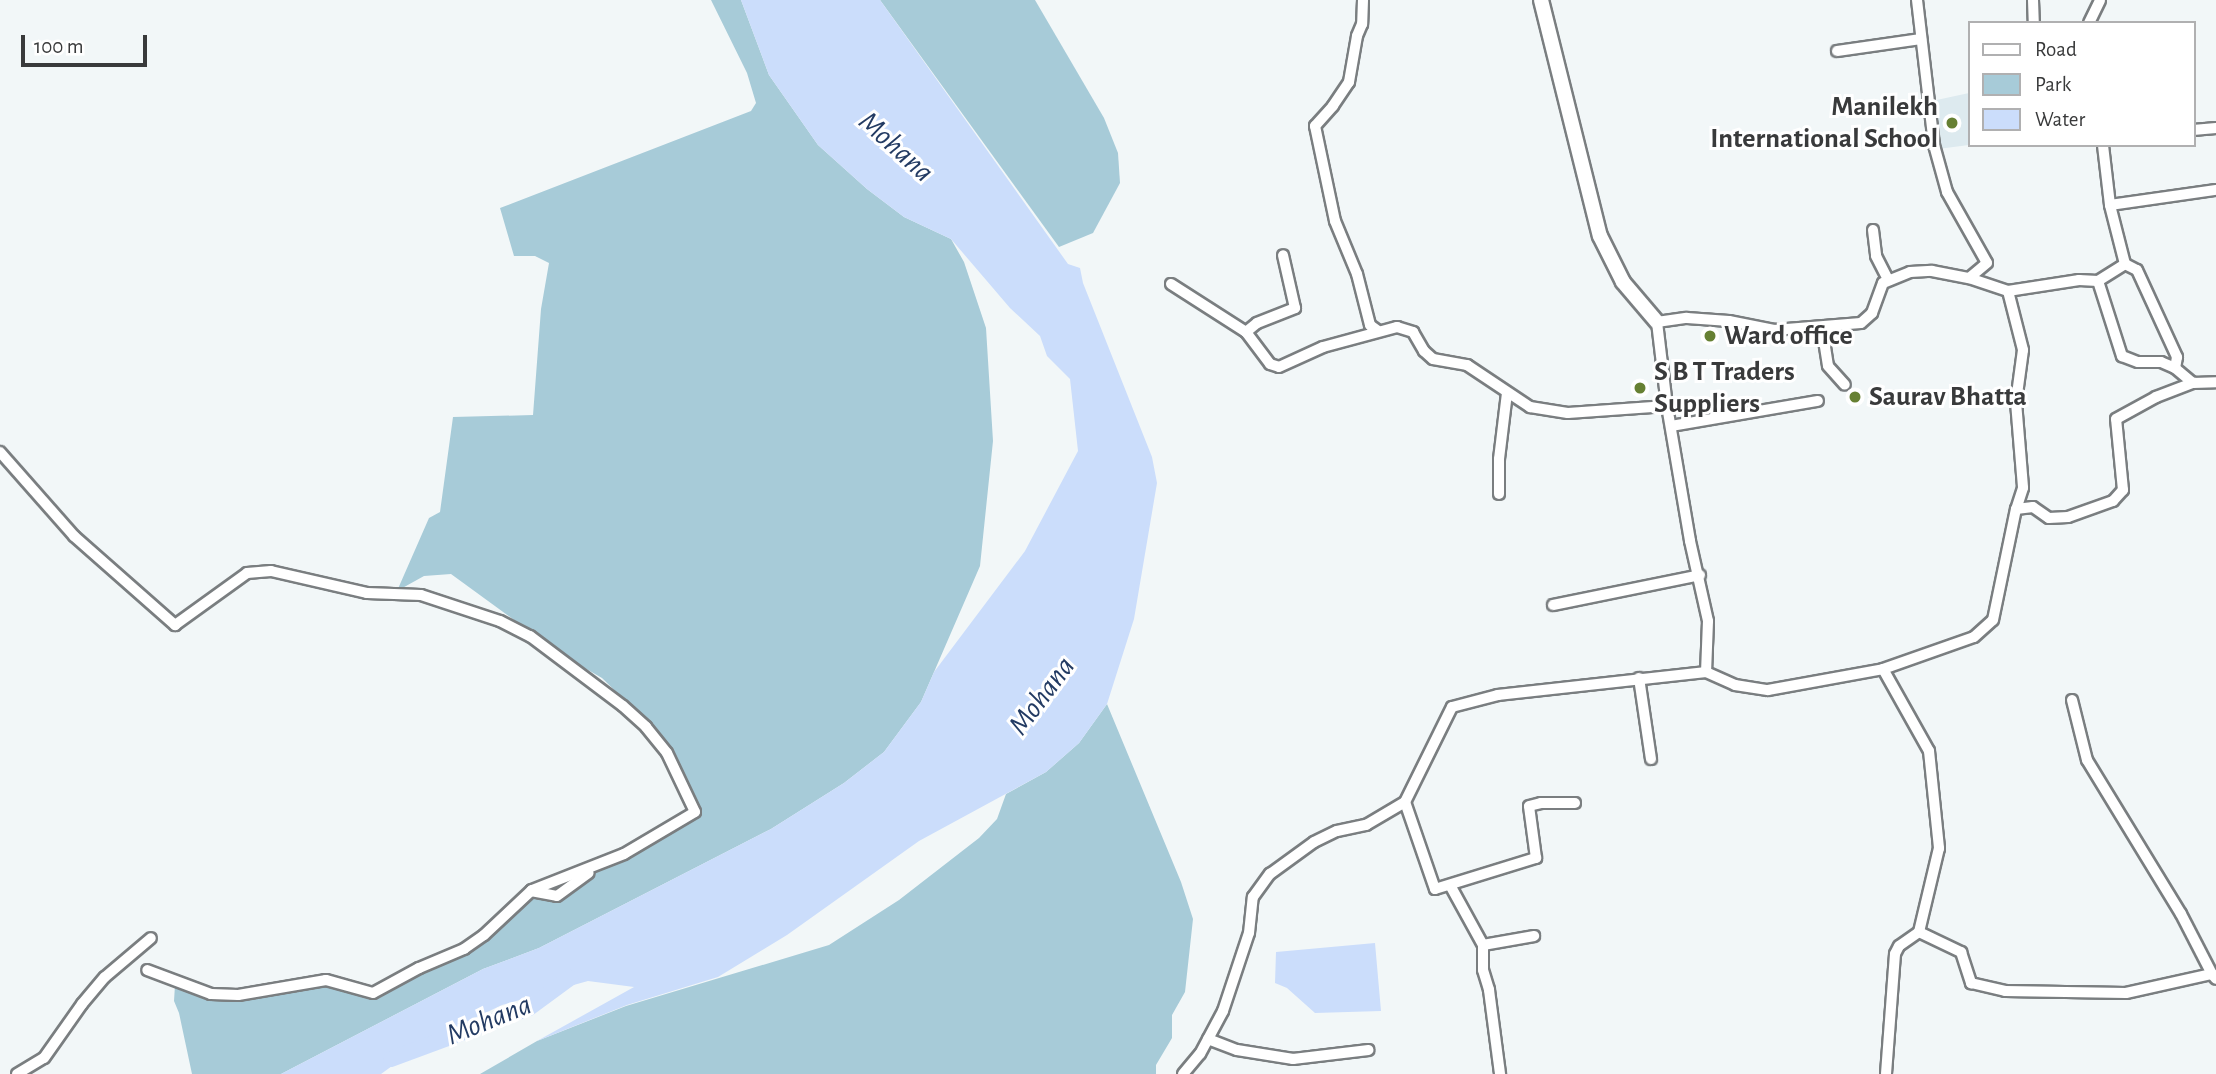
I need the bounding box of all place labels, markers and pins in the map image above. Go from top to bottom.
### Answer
place label: Manilekh International School [1710,90,1938,156]
marker: Manilekh International School [1944,115,1960,131]
place label: Ward office [1724,319,1853,353]
marker: Ward office [1702,328,1718,344]
place label: S B T Traders Suppliers [1654,355,1795,421]
marker: S B T Traders Suppliers [1632,380,1648,396]
place label: Saurav Bhatta [1869,380,2027,414]
marker: Saurav Bhatta [1847,389,1863,405]

